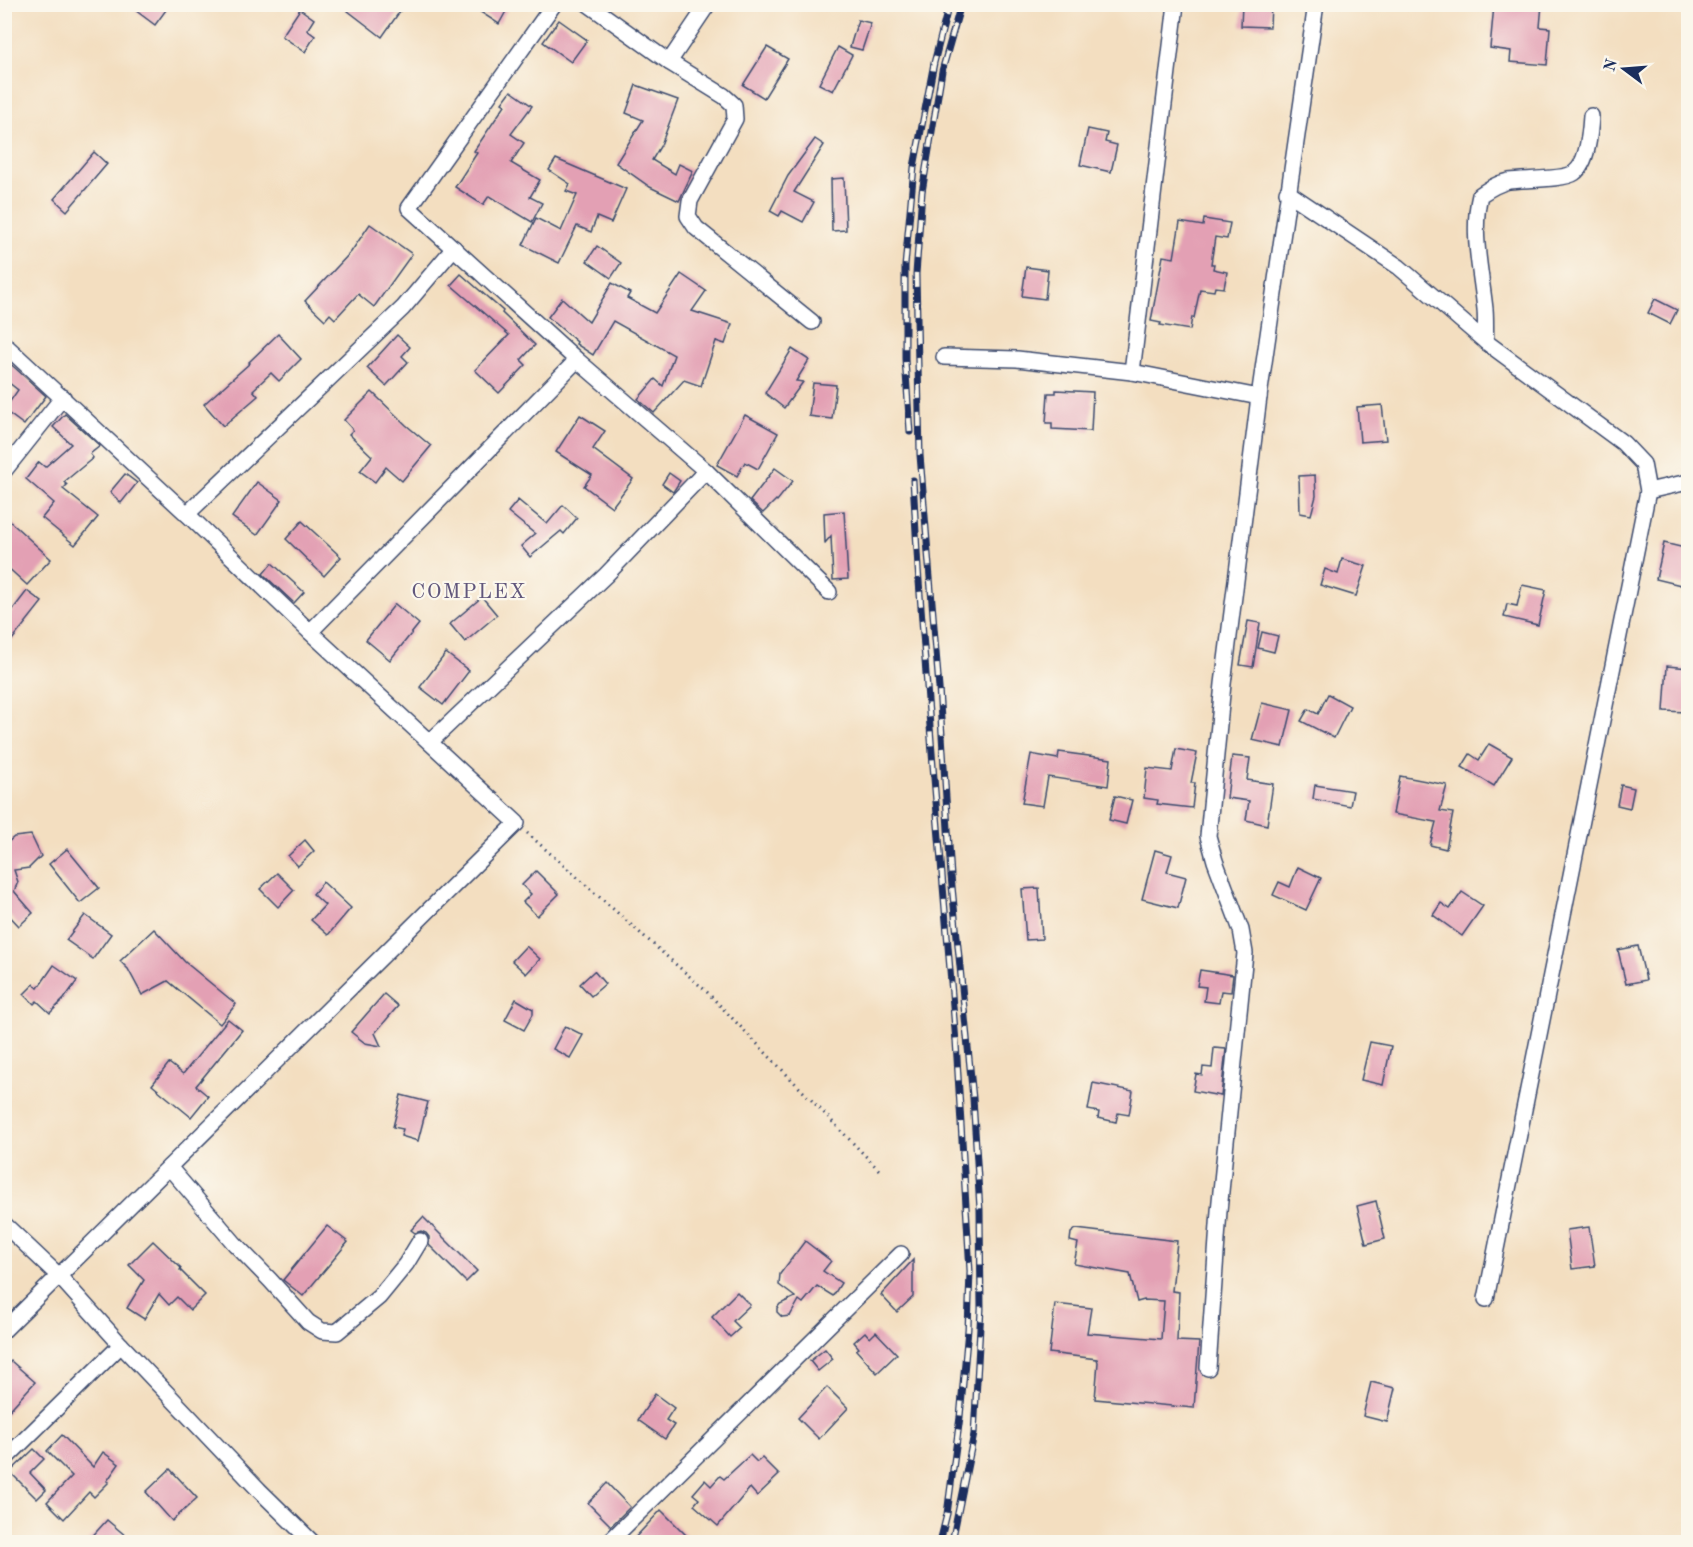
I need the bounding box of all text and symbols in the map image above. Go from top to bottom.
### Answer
north arrow [1594,39,1654,99]
text: N [1602,57,1621,74]
district label: COMPLEX [411,582,527,603]

